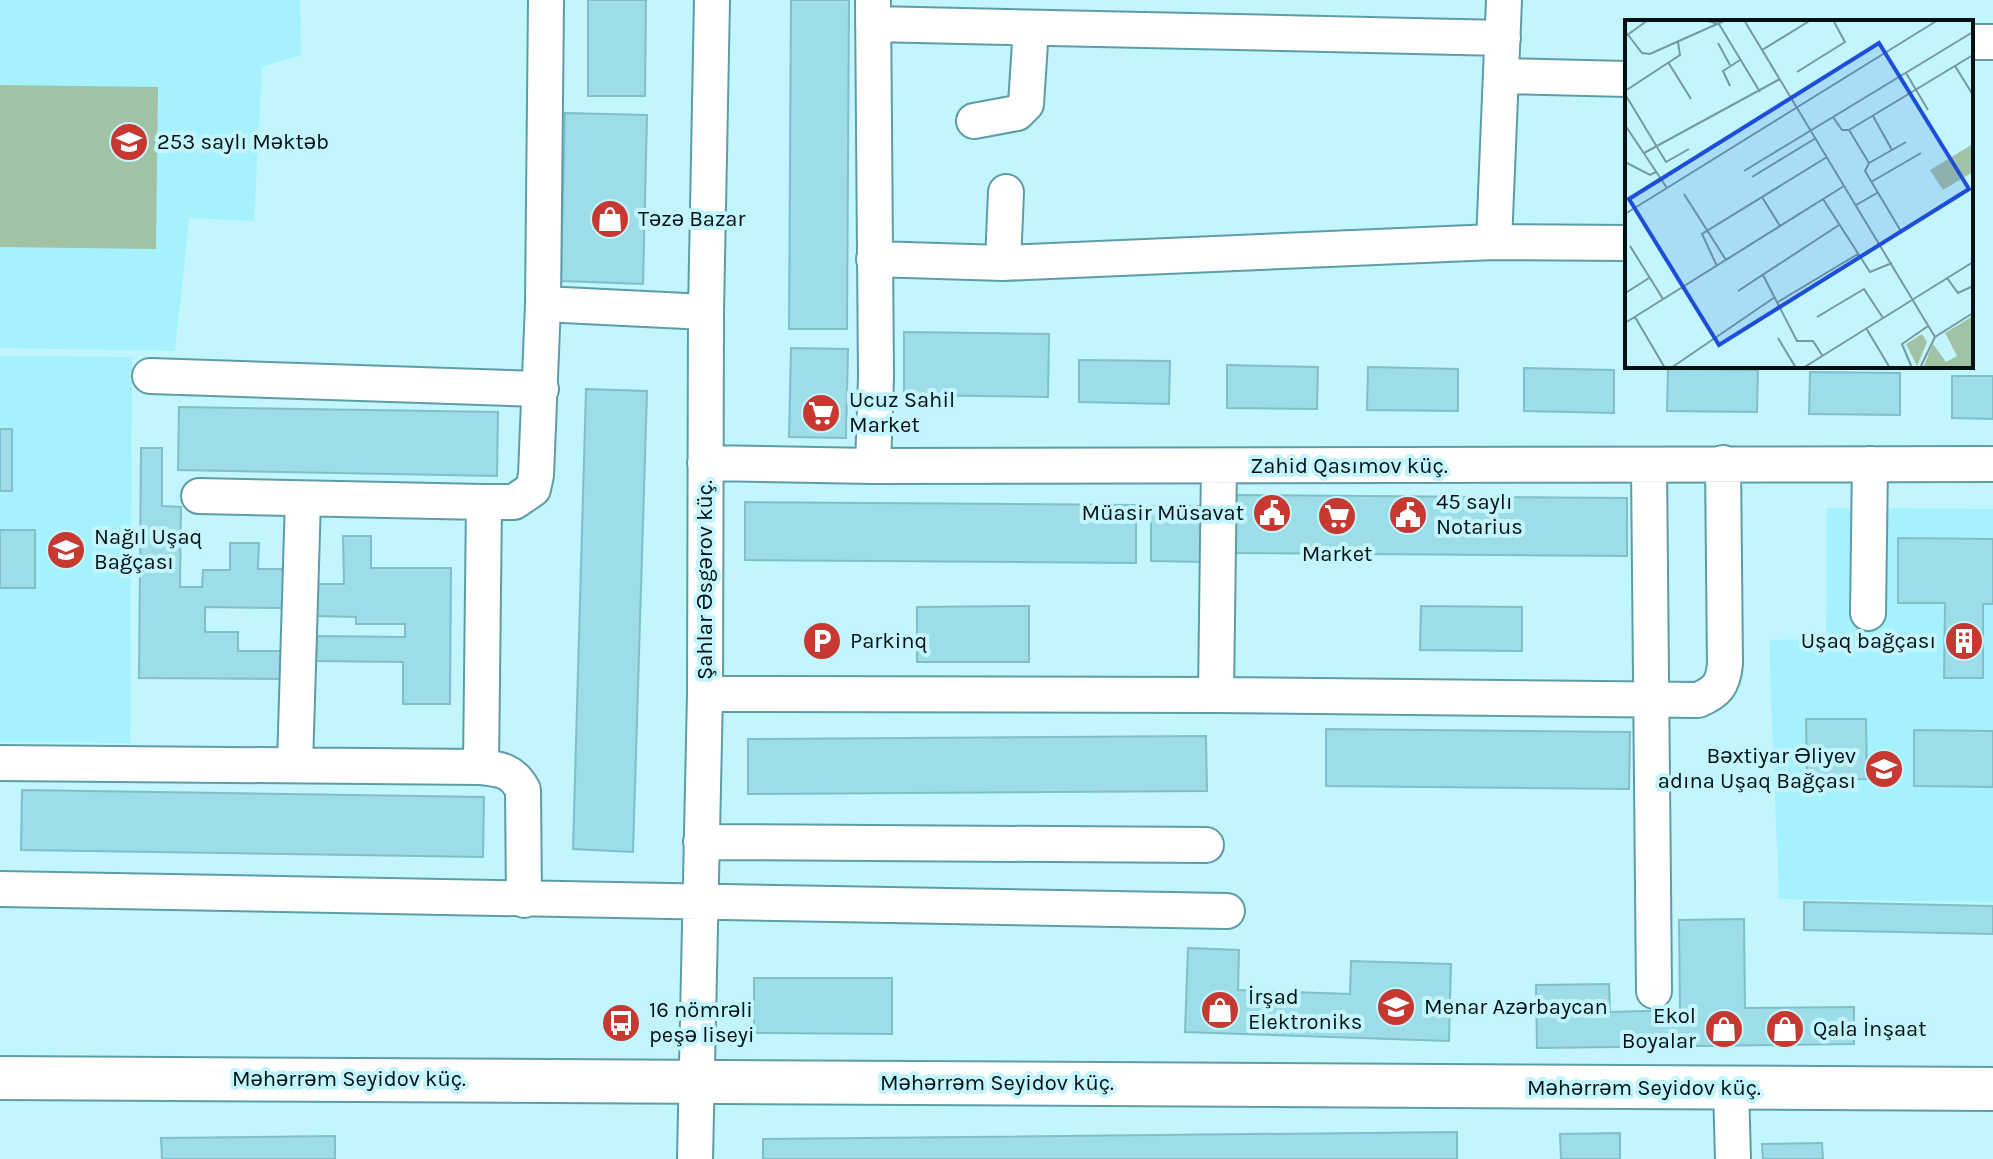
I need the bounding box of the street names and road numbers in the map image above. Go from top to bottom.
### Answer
street label: Zahid Qasımov küç. [1250,453,1448,479]
street label: Şahlar Əsgərov küç. [692,480,718,680]
street label: Məhərrəm Seyidov küç. [232,1066,466,1092]
street label: Məhərrəm Seyidov küç. [880,1070,1114,1096]
street label: Məhərrəm Seyidov küç. [1527,1075,1761,1101]

